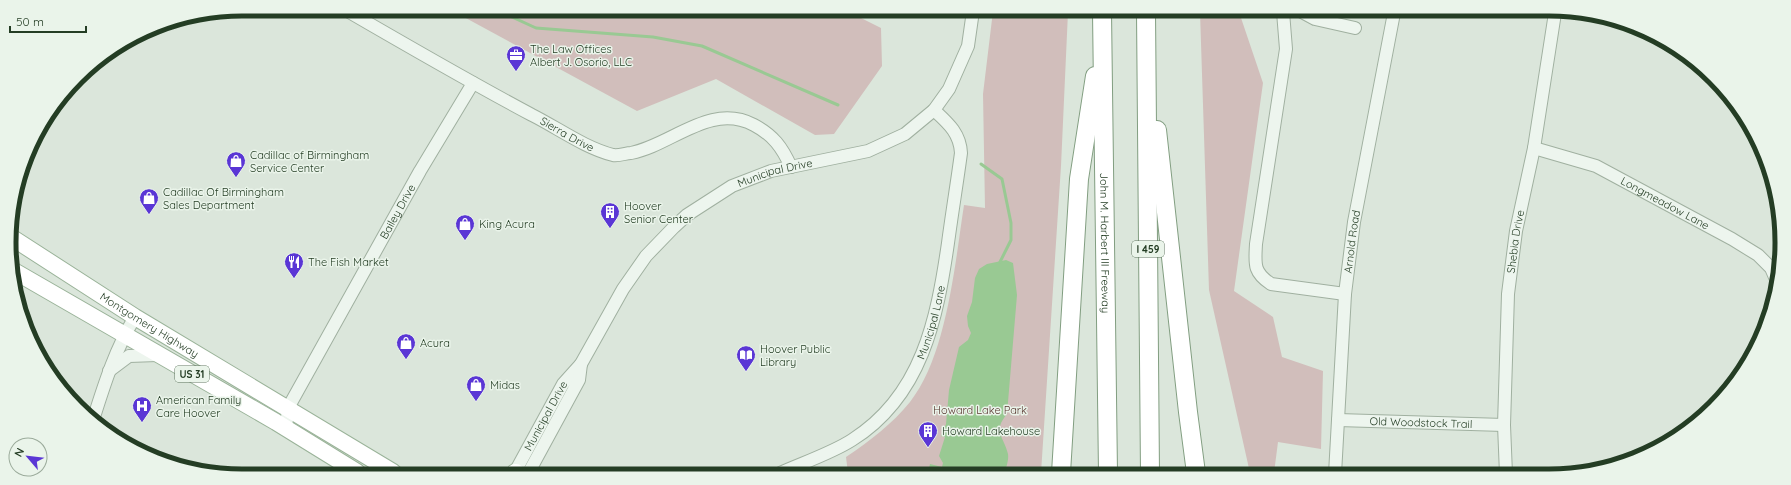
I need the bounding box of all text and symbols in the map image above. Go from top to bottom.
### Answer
scale bar [10,8,86,34]
text: 50 m [16,14,44,29]
place label: The Law Offices Albert J. Osorio, LLC [530,42,632,69]
office icon: The Law Offices Albert J. Osorio, LLC [505,44,527,72]
street label: Sierra Drive [538,114,596,155]
place label: Cadillac of Birmingham Service Center [250,148,369,175]
shop icon: Cadillac of Birmingham Service Center [225,150,247,178]
street label: Municipal Drive [735,156,814,190]
street label: John M. Harbert III Freeway [1097,173,1113,313]
street label: Longmeadow Lane [1618,174,1712,233]
street label: Bailey Drive [377,182,418,241]
place label: Cadillac Of Birmingham Sales Department [163,185,284,212]
shop icon: Cadillac Of Birmingham Sales Department [138,187,160,215]
place label: Hoover Senior Center [624,199,694,226]
building icon: Hoover Senior Center [599,201,621,229]
street label: Arnold Road [1341,209,1363,274]
street label: Shebia Drive [1504,209,1527,274]
shop icon: King Acura [454,213,476,241]
place label: King Acura [479,217,535,231]
road number: I 459 [1132,241,1164,257]
restaurant icon: The Fish Market [283,251,305,279]
place label: The Fish Market [308,255,389,269]
street label: Municipal Lane [914,284,948,361]
street label: Montgomery Highway [97,289,201,361]
shop icon: Acura [395,332,417,360]
place label: Acura [420,336,450,350]
place label: Hoover Public Library [760,342,831,369]
library icon: Hoover Public Library [735,344,757,372]
road number: US 31 [175,366,209,382]
shop icon: Midas [465,374,487,402]
place label: Midas [490,378,520,392]
street label: Municipal Drive [521,378,570,453]
place label: American Family Care Hoover [156,393,241,420]
hospital icon: American Family Care Hoover [131,395,153,423]
park label: Howard Lake Park [933,403,1027,417]
street label: Old Woodstock Trail [1369,414,1473,431]
building icon: Howard Lakehouse [917,420,939,448]
place label: Howard Lakehouse [942,424,1040,438]
north arrow [8,437,48,477]
text: N [11,445,27,459]

